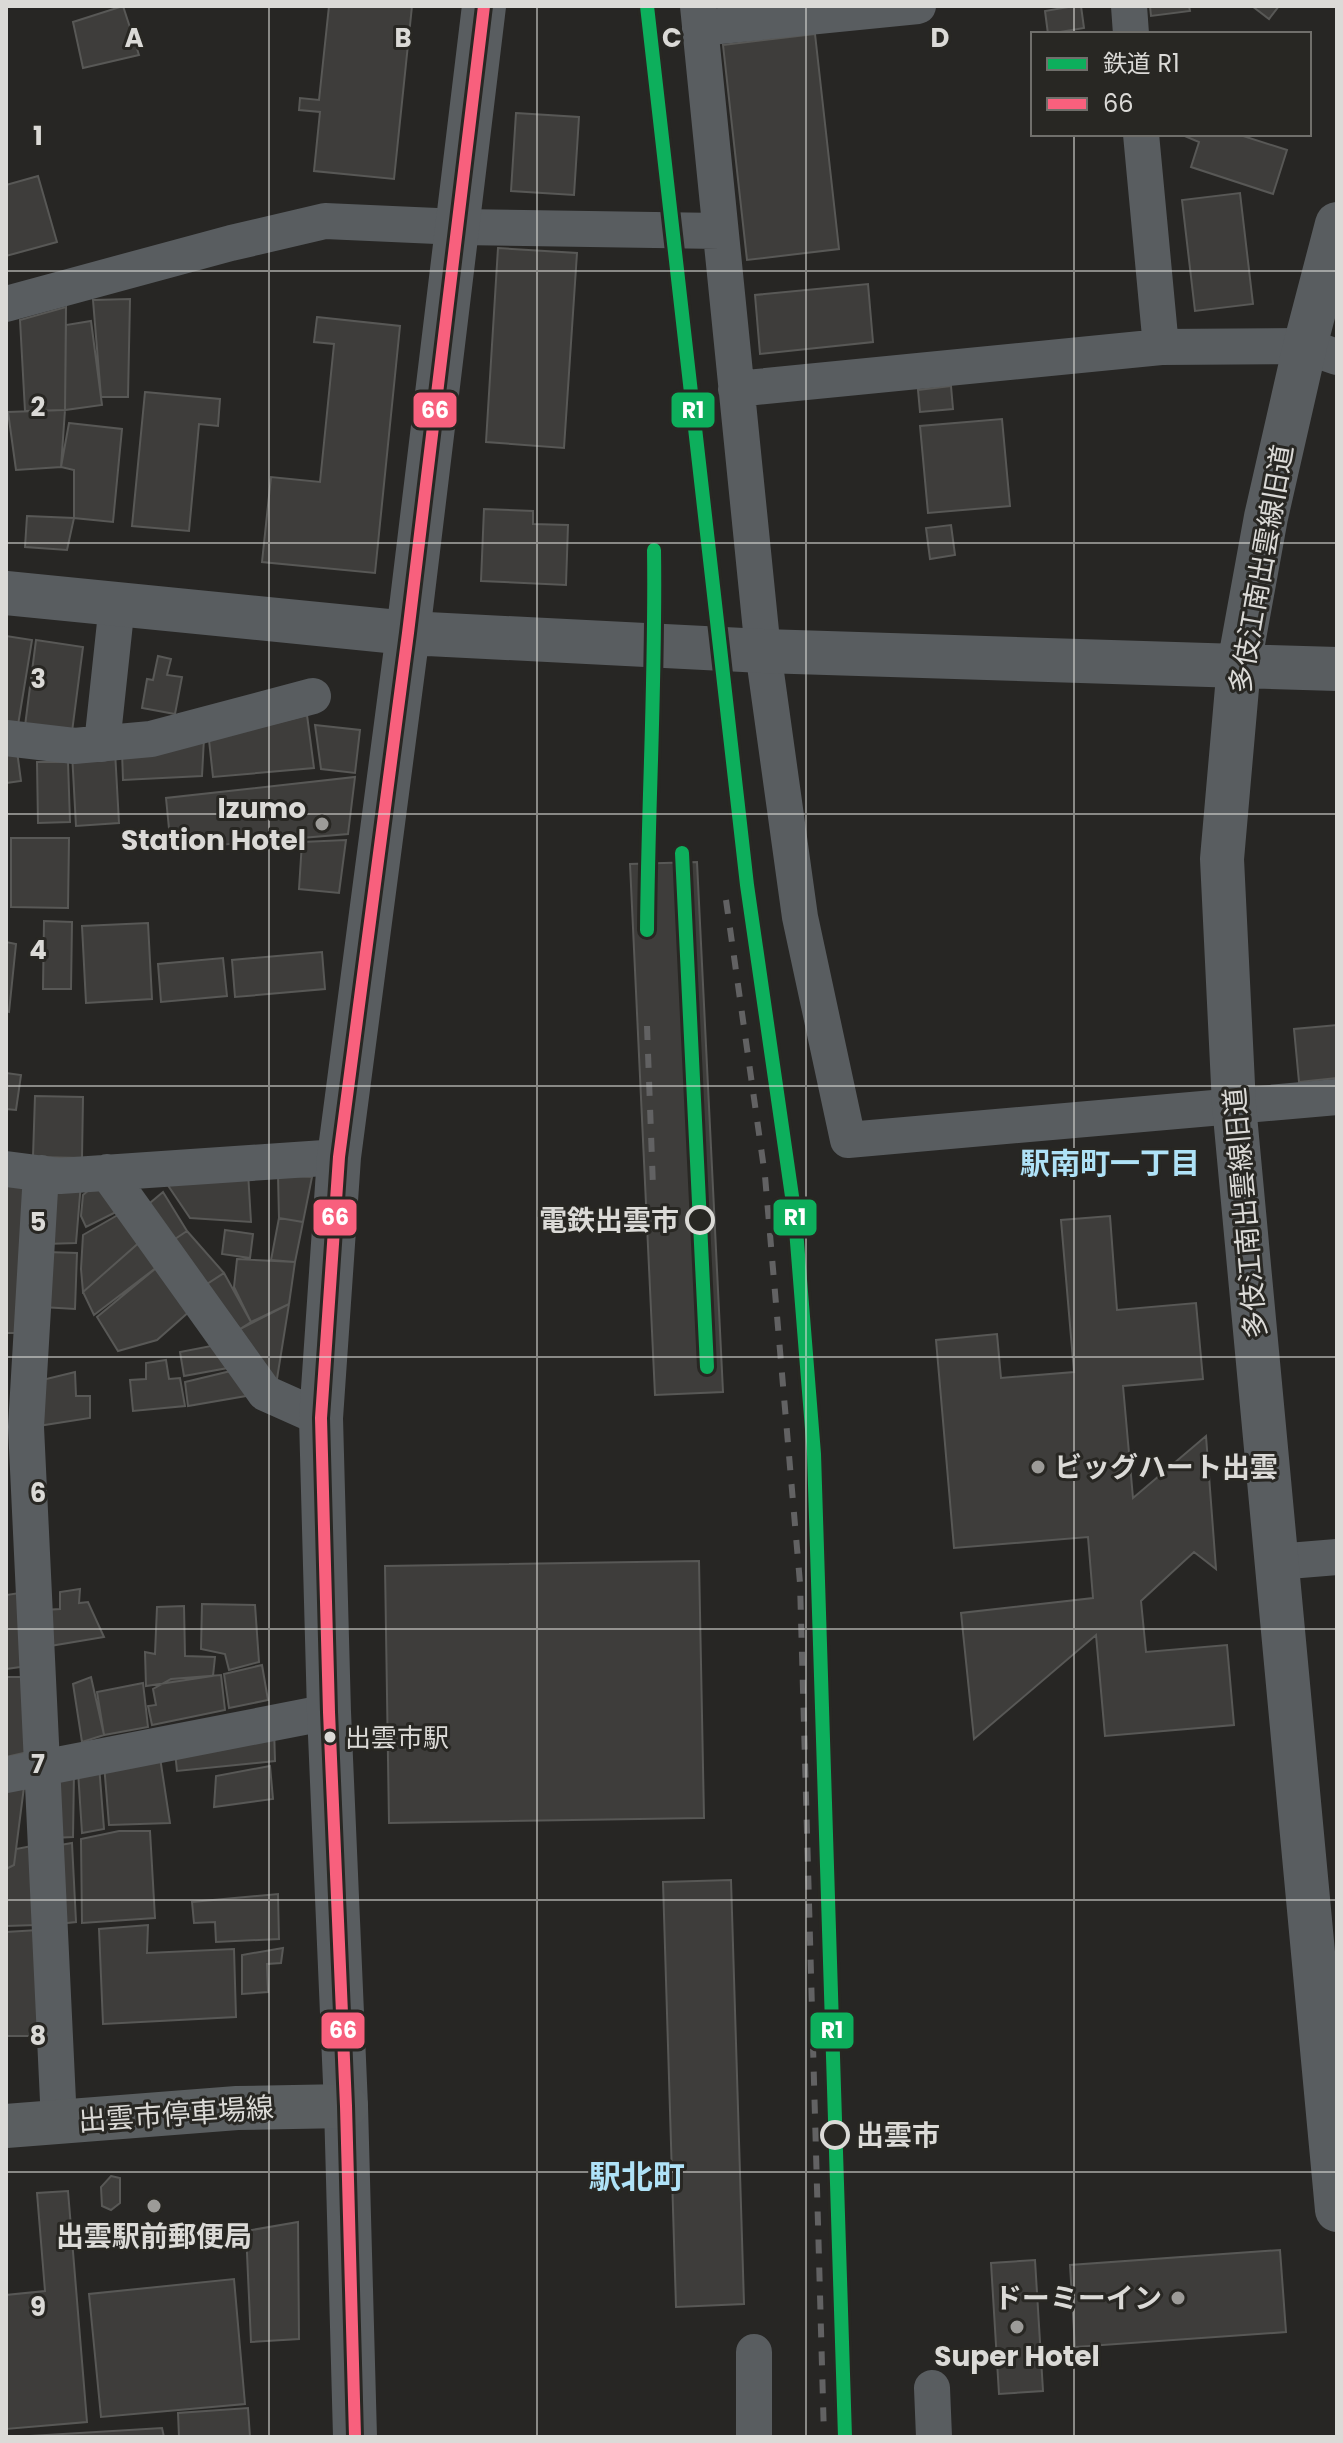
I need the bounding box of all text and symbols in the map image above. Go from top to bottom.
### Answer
text: A [124,20,144,56]
text: B [394,20,412,56]
text: C [662,20,682,56]
text: D [931,20,950,56]
legend [1031,32,1311,136]
text: 鉄道 R1 [1103,47,1180,80]
text: 66 [1103,87,1133,120]
text: 1 [33,118,43,154]
text: 2 [31,389,46,425]
line badge: 66 [412,391,458,429]
line badge: R1 [670,391,716,429]
text: 66 [421,395,449,426]
text: R1 [682,395,704,426]
street label: 多伎江南出雲線旧道 [1220,442,1303,697]
text: 3 [30,661,46,697]
place label: Izumo Station Hotel [121,789,306,860]
marker: Izumo Station Hotel [313,815,331,833]
text: 4 [29,932,47,968]
street label: 多伎江南出雲線旧道 [1215,1086,1276,1340]
district label: 駅南町一丁目 [1020,1142,1200,1185]
line badge: 66 [312,1198,358,1237]
line badge: R1 [772,1198,818,1237]
place label: 電鉄出雲市 [539,1201,679,1240]
text: 66 [321,1202,349,1233]
text: R1 [784,1202,806,1233]
text: 5 [30,1204,46,1240]
marker: 電鉄出雲市 [686,1206,714,1234]
place label: ビッグハート出雲 [1054,1448,1278,1487]
marker: ビッグハート出雲 [1029,1458,1047,1476]
text: 6 [30,1475,46,1511]
place label: 出雲市駅 [345,1720,449,1756]
marker: 出雲市駅 [322,1729,338,1745]
text: 7 [31,1746,45,1782]
line badge: 66 [320,2011,366,2050]
line badge: R1 [809,2011,855,2050]
text: 66 [329,2015,357,2046]
text: R1 [821,2015,843,2046]
text: 8 [30,2018,46,2054]
street label: 出雲市停車場線 [77,2088,275,2141]
place label: 出雲市 [856,2116,940,2155]
marker: 出雲市 [821,2121,849,2149]
district label: 駅北町 [589,2154,685,2199]
marker: 出雲駅前郵便局 [145,2197,163,2215]
place label: 出雲駅前郵便局 [56,2217,252,2256]
place label: ドーミーイン [994,2279,1162,2318]
text: 9 [30,2289,46,2325]
marker: ドーミーイン [1169,2289,1187,2307]
marker: Super Hotel [1008,2318,1026,2336]
place label: Super Hotel [934,2337,1100,2376]

